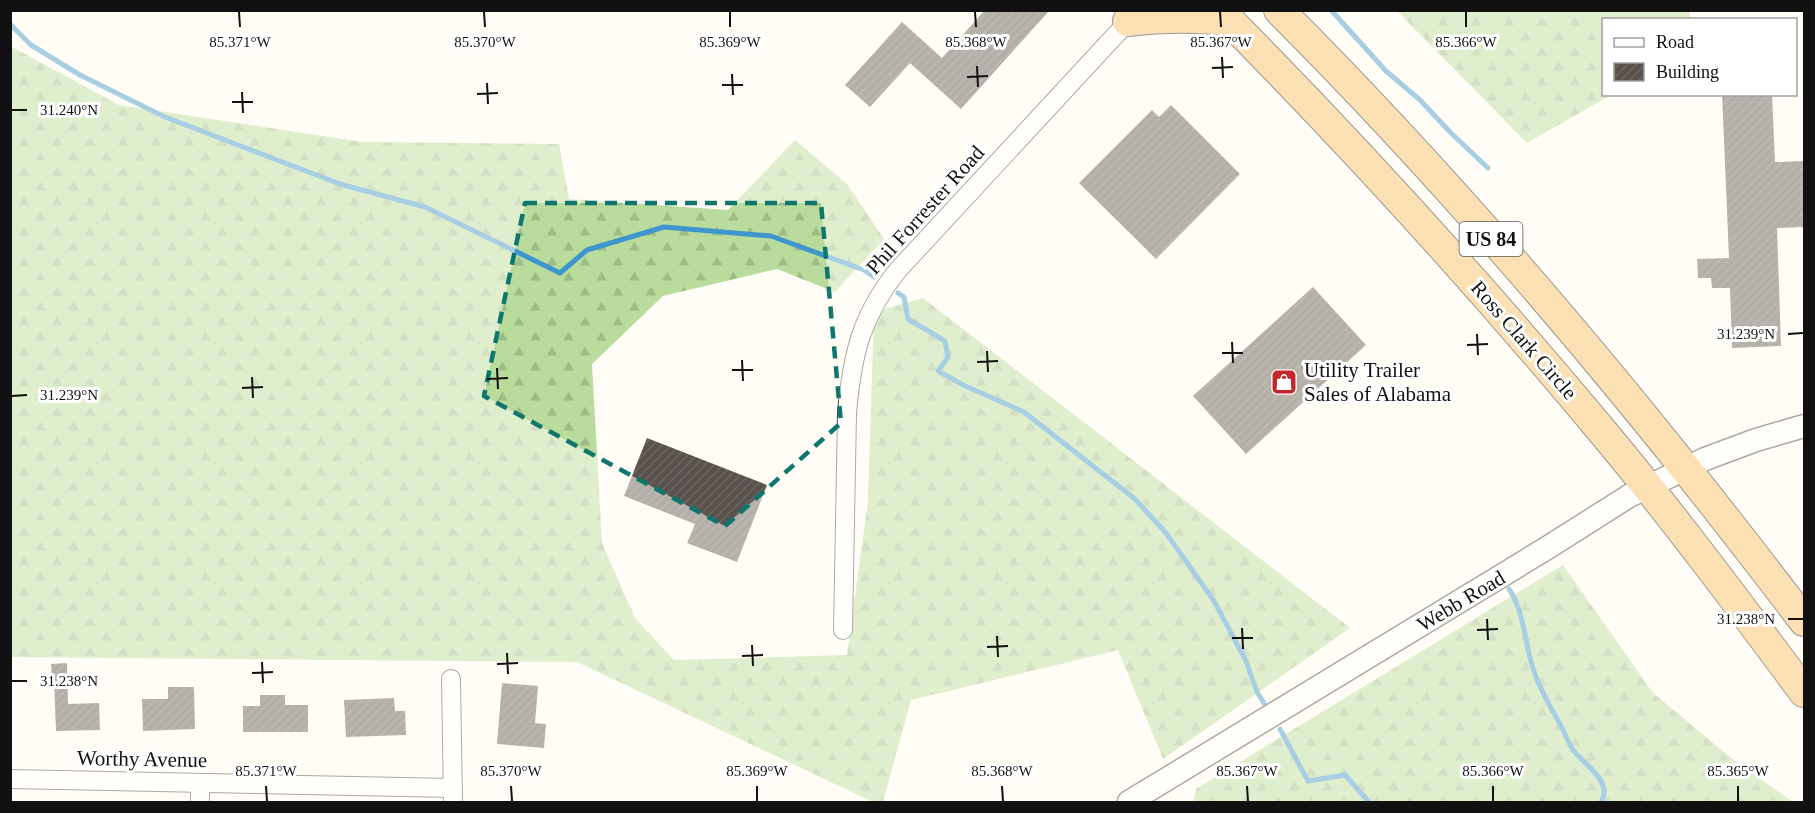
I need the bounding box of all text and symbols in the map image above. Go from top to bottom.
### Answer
legend [1602,18,1797,96]
text: Road [1656,32,1694,52]
text: 85.371°W [209,34,272,50]
text: 85.370°W [454,34,517,50]
text: 85.369°W [699,34,762,50]
text: 85.368°W [945,34,1008,50]
text: 85.367°W [1190,34,1253,50]
text: 85.366°W [1435,34,1498,50]
text: Building [1656,62,1719,82]
text: 31.240°N [40,102,98,118]
street label: Phil Forrester Road [861,140,989,279]
road number: US 84 [1460,222,1522,256]
street label: Ross Clark Circle [1466,276,1582,404]
text: 31.239°N [1717,326,1775,342]
place label: Utility Trailer Sales of Alabama [1304,358,1452,406]
shop icon: Utility Trailer Sales of Alabama [1269,367,1299,397]
text: 31.239°N [40,387,98,403]
street label: Webb Road [1413,565,1510,637]
text: 31.238°N [1717,611,1775,627]
text: 31.238°N [40,673,98,689]
street label: Worthy Avenue [77,746,207,772]
text: 85.371°W [235,763,298,779]
text: 85.370°W [480,763,543,779]
text: 85.369°W [726,763,789,779]
text: 85.368°W [971,763,1034,779]
text: 85.367°W [1216,763,1279,779]
text: 85.366°W [1462,763,1525,779]
text: 85.365°W [1707,763,1770,779]

